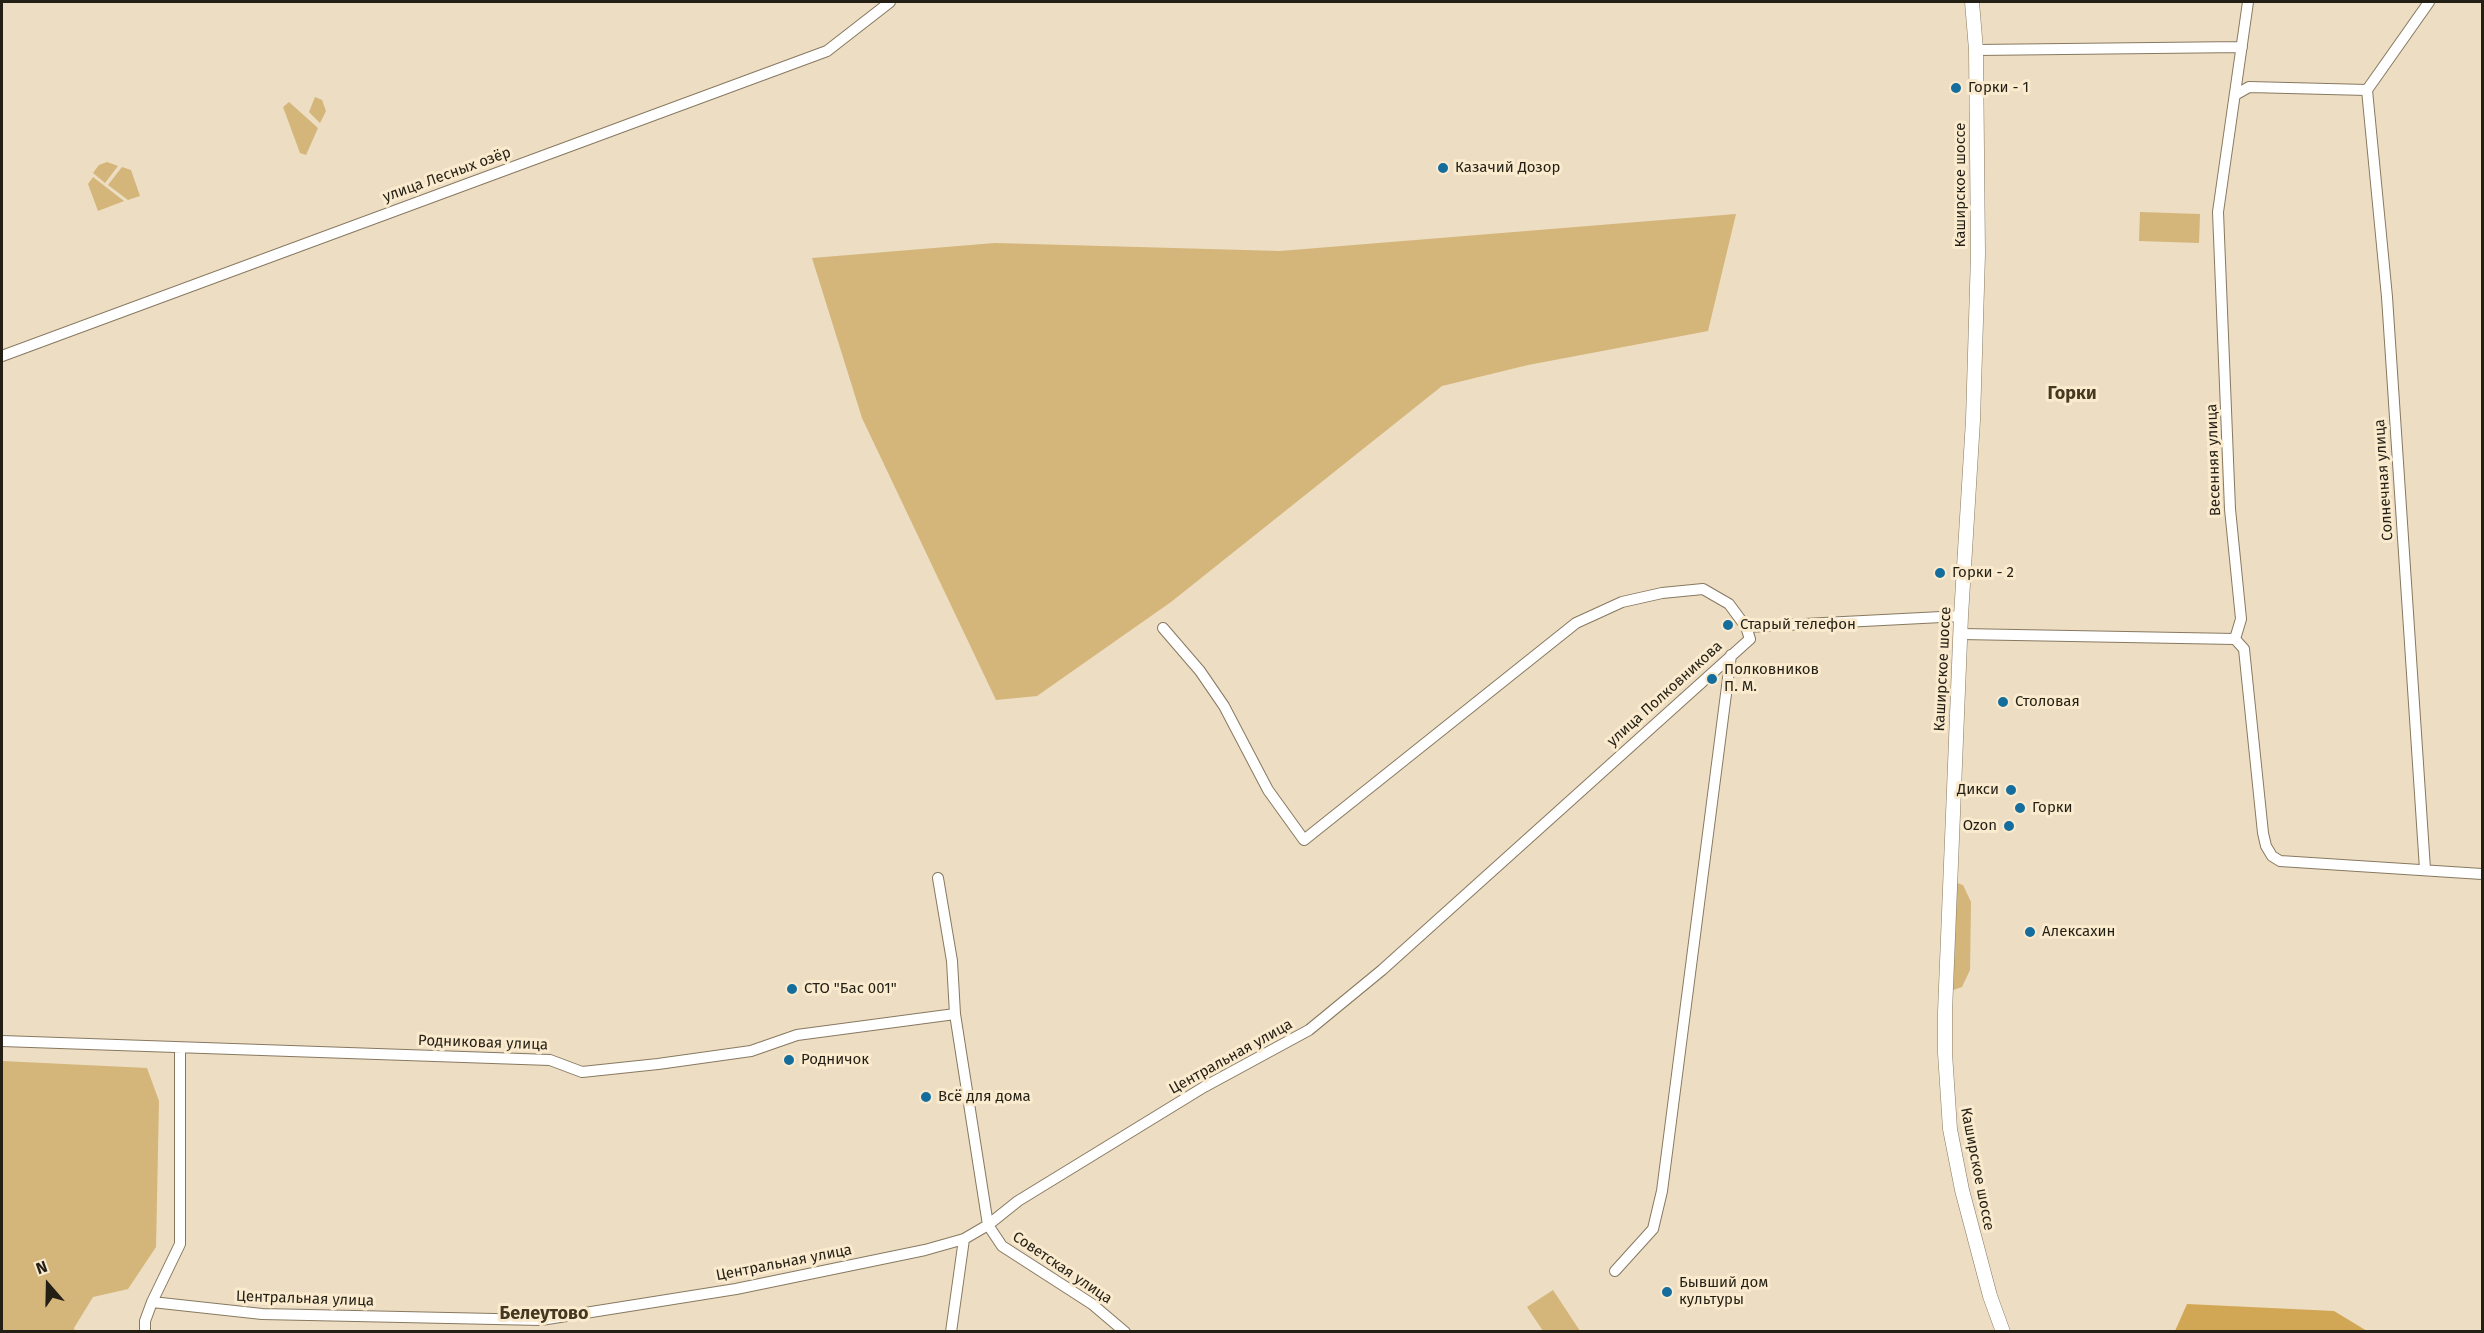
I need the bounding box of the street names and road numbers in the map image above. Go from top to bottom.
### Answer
street label: Каширское шоссе [1952,122,1970,248]
street label: улица Лесных озёр [380,143,514,207]
street label: Весенняя улица [2203,404,2225,516]
street label: Солнечная улица [2371,419,2397,541]
street label: Каширское шоссе [1931,606,1955,732]
street label: улица Полковникова [1604,638,1726,750]
street label: Центральная улица [1166,1016,1296,1098]
street label: Родниковая улица [418,1032,548,1054]
street label: Каширское шоссе [1956,1106,1998,1232]
street label: Советская улица [1009,1228,1115,1308]
street label: Центральная улица [714,1241,854,1285]
street label: Центральная улица [236,1288,374,1310]

